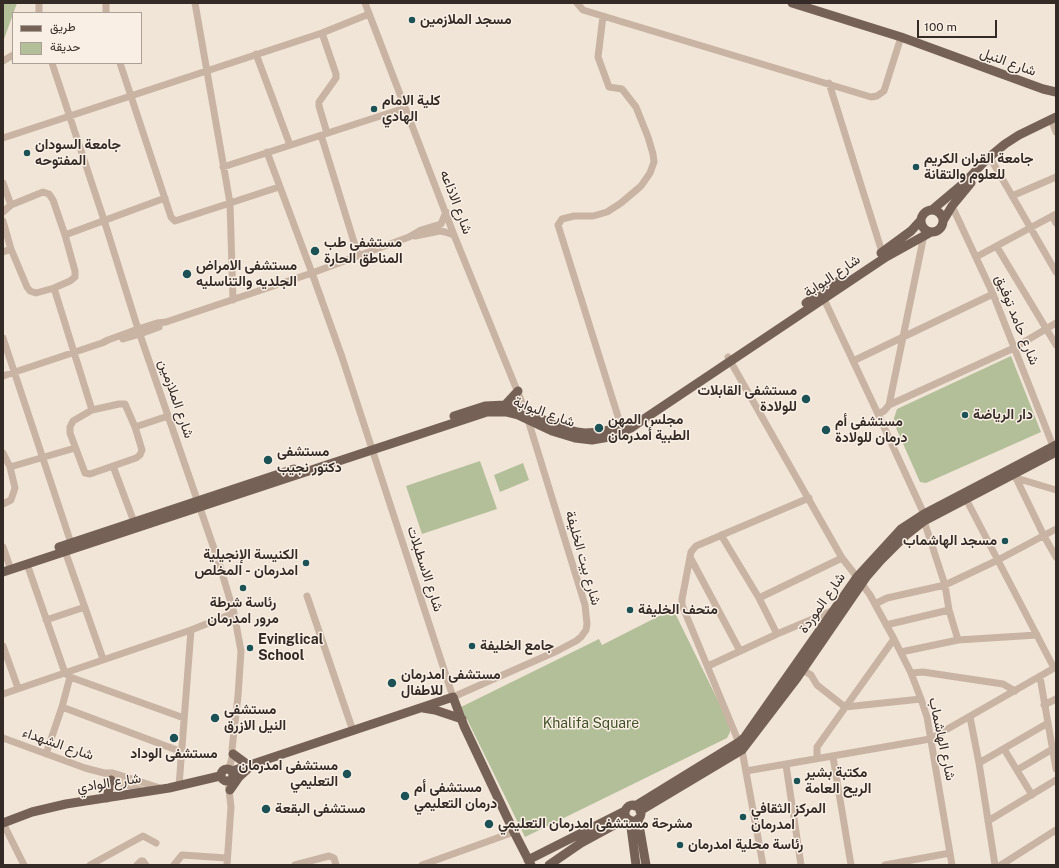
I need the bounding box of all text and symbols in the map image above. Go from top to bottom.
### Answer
legend [12,12,142,64]
place label: مسجد الملازمين [420,12,512,28]
scale bar [919,12,999,38]
marker: مسجد الملازمين [407,15,417,25]
text: طريق [50,20,75,34]
text: 100 m [924,20,957,34]
text: حديقة [50,40,80,54]
street label: شارع النيل [978,44,1038,80]
place label: كلية الامام الهادي [382,93,440,126]
marker: كلية الامام الهادي [369,104,379,114]
place label: جامعة السودان المفتوحه [35,137,121,170]
marker: جامعة السودان المفتوحه [22,148,32,158]
place label: جامعة القران الكريم للعلوم والتقانة [924,151,1034,184]
marker: جامعة القران الكريم للعلوم والتقانة [911,162,921,172]
street label: شارع الاذاعه [436,168,476,236]
place label: مستشفى طب المناطق الحارة [324,235,403,268]
marker: مستشفى طب المناطق الحارة [309,245,321,257]
street label: شارع البوابة [801,251,863,301]
place label: مستشفى الامراض الجلديه والتناسليه [196,258,297,290]
marker: مستشفى الامراض الجلديه والتناسليه [181,268,193,280]
street label: شارع حامد توفيق [991,272,1043,368]
street label: شارع الملازمين [155,357,197,441]
place label: مستشفى القابلات للولادة [697,383,797,416]
street label: شارع البوابة [511,393,577,431]
marker: مستشفى القابلات للولادة [800,393,812,405]
place label: دار الرياضة [973,407,1033,423]
marker: دار الرياضة [960,410,970,420]
place label: مجلس المهن الطبية أمدرمان [608,412,690,444]
place label: مستشفى أم درمان للولادة [835,414,907,446]
marker: مجلس المهن الطبية أمدرمان [593,422,605,434]
marker: مستشفى أم درمان للولادة [820,424,832,436]
place label: مستشفى دكتور نجيب [277,444,342,476]
marker: مستشفى دكتور نجيب [262,454,274,466]
street label: شارع بيت الخليفة [561,509,605,607]
street label: شارع الاسطبلات [403,524,447,614]
place label: مسجد الهاشماب [903,533,997,549]
marker: مسجد الهاشماب [1000,536,1010,546]
place label: الكنيسة الإنجيلية امدرمان - المخلص [194,547,298,580]
marker: الكنيسة الإنجيلية امدرمان - المخلص [301,558,311,568]
street label: شارع الموردة [795,570,849,636]
marker: رئاسة شرطة مرور امدرمان [238,583,248,593]
place label: رئاسة شرطة مرور امدرمان [207,595,279,628]
place label: متحف الخليفة [638,602,718,618]
marker: متحف الخليفة [625,605,635,615]
place label: Evinglical School [258,632,323,664]
place label: جامع الخليفة [480,638,554,654]
marker: جامع الخليفة [467,641,477,651]
marker: Evinglical School [245,643,255,653]
place label: مستشفى امدرمان للاطفال [401,667,501,700]
marker: مستشفى امدرمان للاطفال [386,677,398,689]
street label: شارع الهاشماب [925,696,959,782]
place label: مستشفى النيل الازرق [224,702,286,734]
marker: مستشفى النيل الازرق [209,712,221,724]
park label: Khalifa Square [543,716,639,732]
street label: شارع الشهداء [20,724,96,764]
marker: مستشفى الوداد [168,732,180,744]
place label: مستشفى الوداد [130,746,218,762]
place label: مستشفى امدرمان التعليمي [238,758,338,790]
place label: مكتبة بشير الريح العامة [805,765,871,798]
marker: مستشفى امدرمان التعليمي [341,768,353,780]
street label: شارع الوادي [76,770,142,796]
marker: مكتبة بشير الريح العامة [792,776,802,786]
place label: مستشفى أم درمان التعليمي [414,780,497,812]
marker: مستشفى أم درمان التعليمي [399,790,411,802]
place label: مستشفى البقعة [275,801,366,817]
place label: المركز الثقافي امدرمان [751,801,826,834]
marker: مستشفى البقعة [260,803,272,815]
marker: المركز الثقافي امدرمان [738,812,748,822]
place label: مشرحة مستشفى امدرمان التعليمي [498,816,693,832]
marker: مشرحة مستشفى امدرمان التعليمي [483,818,495,830]
place label: رئاسة محلية امدرمان [688,837,803,853]
marker: رئاسة محلية امدرمان [675,840,685,850]

